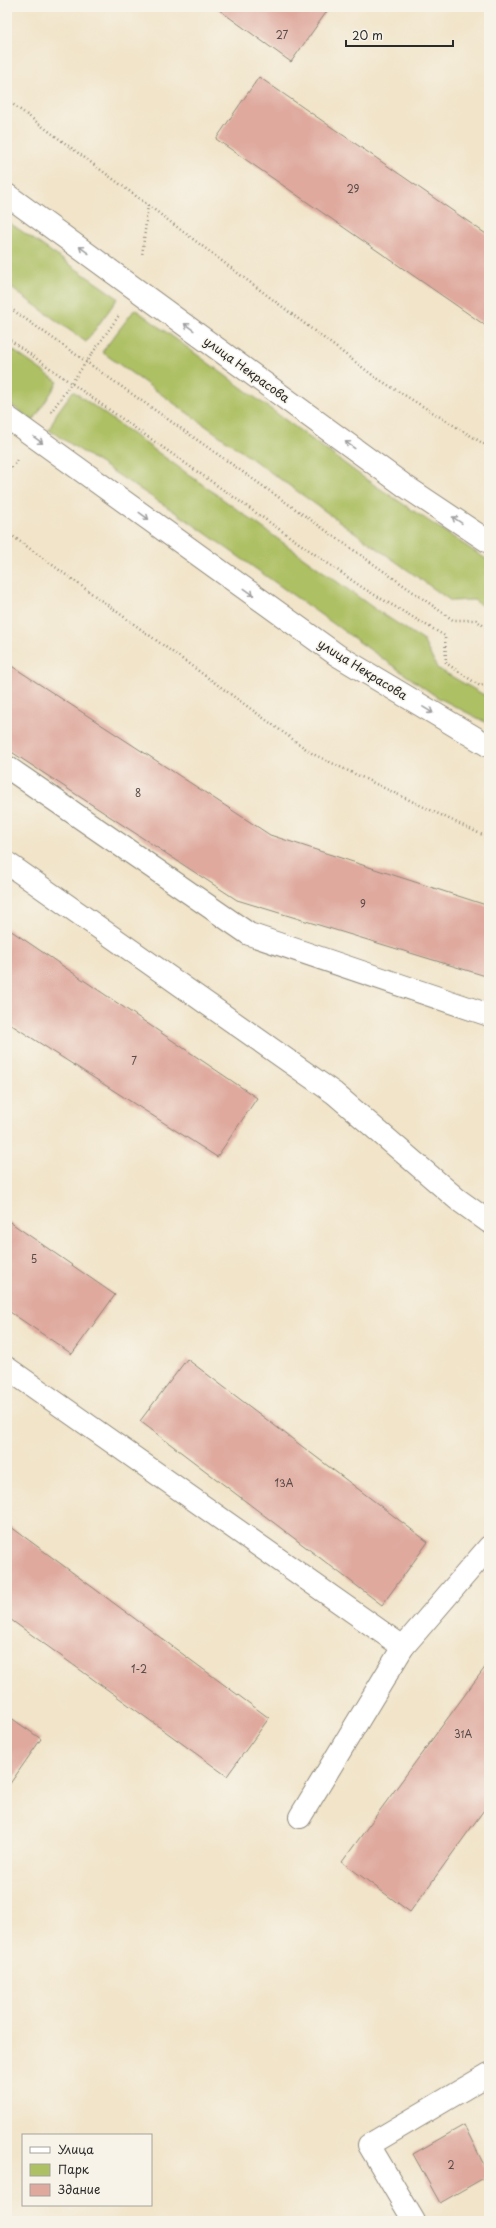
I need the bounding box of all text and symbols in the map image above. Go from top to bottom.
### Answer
scale bar [346,22,453,48]
text: 20 m [352,26,383,44]
house number: 27 [276,27,289,42]
house number: 29 [347,181,360,196]
one-way arrow [79,246,90,254]
one-way arrow [184,323,195,331]
street label: улица Некрасова [200,332,294,407]
one-way arrow [33,436,44,444]
one-way arrow [345,441,356,449]
one-way arrow [138,512,149,520]
one-way arrow [451,516,462,524]
one-way arrow [244,588,255,596]
street label: улица Некрасова [315,634,412,704]
one-way arrow [422,706,434,714]
house number: 8 [135,785,141,800]
house number: 9 [360,896,366,911]
house number: 7 [131,1053,137,1068]
house number: 5 [31,1251,37,1266]
house number: 13А [275,1475,294,1490]
house number: 1-2 [131,1661,147,1676]
house number: 31А [454,1726,472,1741]
legend [22,2134,152,2206]
text: Улица [58,2140,94,2158]
house number: 2 [447,2157,455,2172]
text: Парк [58,2160,90,2178]
text: Здание [58,2180,100,2198]

